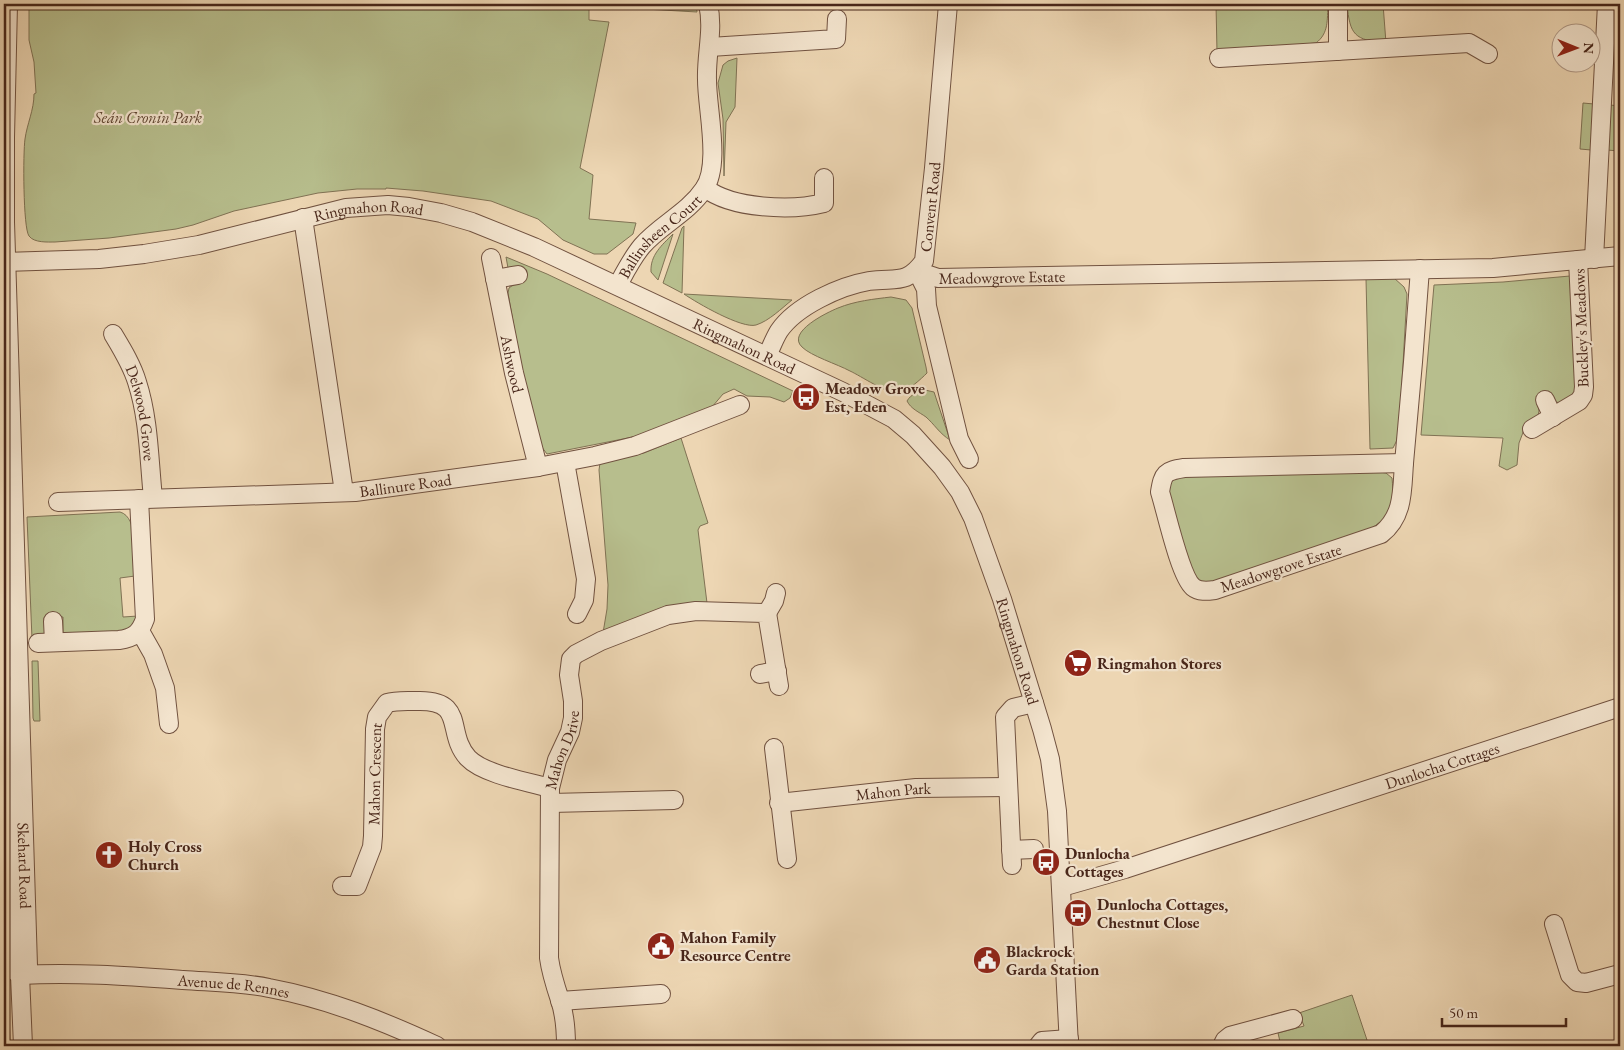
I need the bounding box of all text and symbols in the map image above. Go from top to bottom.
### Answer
north arrow [1552,22,1602,72]
text: N [1580,42,1598,55]
park label: Seán Cronin Park [93,107,203,128]
street label: Convent Road [915,160,945,253]
street label: Ballinsheen Court [613,190,706,282]
street label: Ringmahon Road [311,194,426,226]
street label: Meadowgrove Estate [938,265,1065,288]
street label: Buckley's Meadows [1568,268,1594,388]
street label: Ringmahon Road [690,313,800,379]
street label: Ashwood [496,332,529,396]
street label: Delwood Grove [121,362,160,462]
place label: Meadow Grove Est, Eden [825,378,925,417]
bus stop icon: Meadow Grove Est, Eden [791,382,821,412]
street label: Ballinure Road [358,468,454,502]
street label: Meadowgrove Estate [1218,538,1344,598]
street label: Ringmahon Road [992,595,1045,708]
supermarket icon: Ringmahon Stores [1063,648,1093,678]
place label: Ringmahon Stores [1097,653,1222,674]
street label: Mahon Drive [539,711,584,792]
street label: Mahon Crescent [363,721,386,825]
street label: Dunlocha Cottages [1382,737,1502,794]
street label: Mahon Park [855,777,932,805]
street label: Skehard Road [13,822,37,910]
place label: Holy Cross Church [128,836,202,875]
church icon: Holy Cross Church [94,840,124,870]
place label: Dunlocha Cottages [1065,843,1131,882]
bus stop icon: Dunlocha Cottages [1031,847,1061,877]
place label: Dunlocha Cottages, Chestnut Close [1097,894,1228,933]
bus stop icon: Dunlocha Cottages, Chestnut Close [1063,898,1093,928]
place label: Mahon Family Resource Centre [680,927,791,966]
public building icon: Mahon Family Resource Centre [646,931,676,961]
place label: Blackrock Garda Station [1006,941,1099,980]
public building icon: Blackrock Garda Station [972,945,1002,975]
street label: Avenue de Rennes [176,969,292,1002]
scale bar [1442,995,1565,1027]
text: 50 m [1449,1003,1478,1022]

